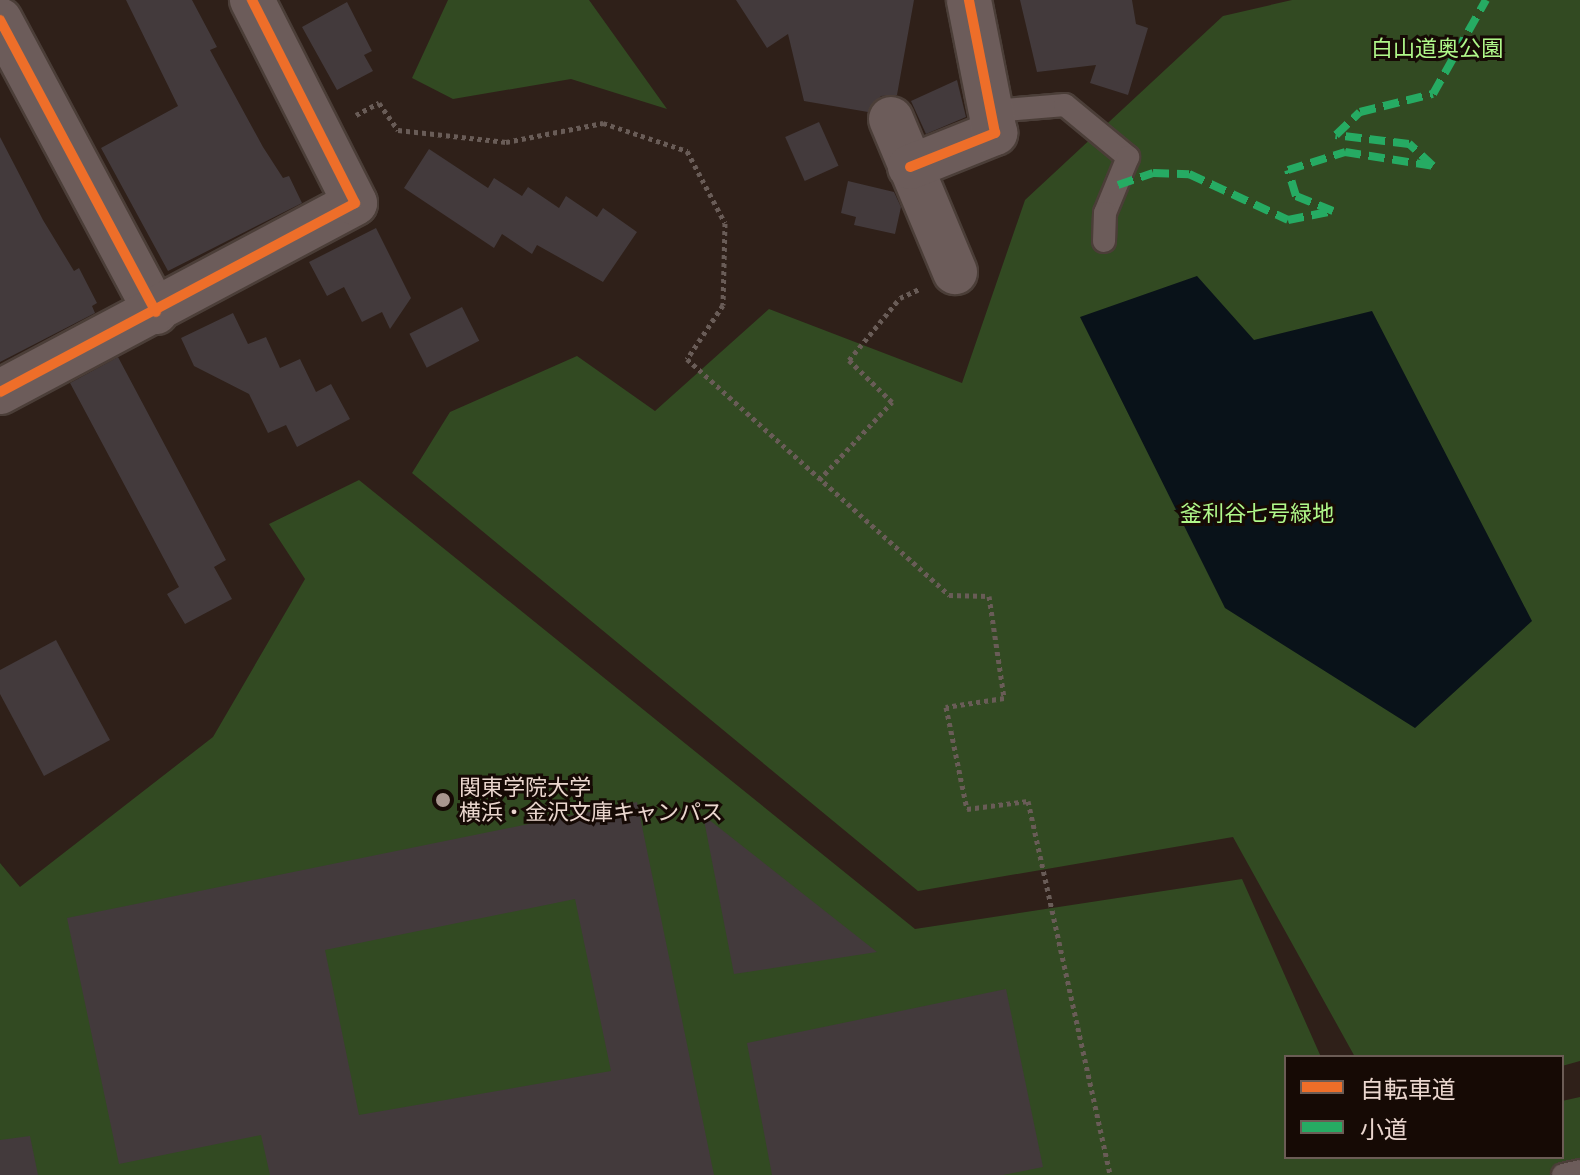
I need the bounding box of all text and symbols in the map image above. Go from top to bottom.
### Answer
park label: 白山道奥公園 [1371,36,1503,62]
park label: 釜利谷七号緑地 [1180,501,1334,527]
place label: 関東学院大学 横浜・金沢文庫キャンパス [459,774,723,826]
marker: 関東学院大学 横浜・金沢文庫キャンパス [434,791,452,809]
legend [1284,1055,1564,1159]
text: 自転車道 [1360,1076,1456,1103]
text: 小道 [1360,1116,1408,1143]

